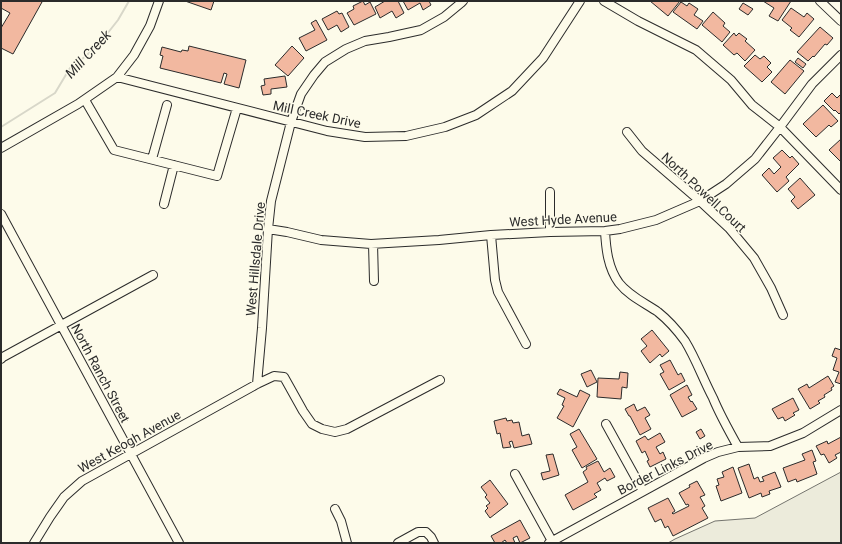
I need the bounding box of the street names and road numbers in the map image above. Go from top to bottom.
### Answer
street label: Mill Creek Drive [272,98,362,131]
street label: North Powell Court [658,149,749,235]
street label: West Hillsdale Drive [243,201,268,317]
street label: West Hyde Avenue [509,209,617,230]
street label: North Ranch Street [68,321,133,425]
street label: West Keogh Avenue [75,407,183,476]
street label: Border Links Drive [615,437,715,498]

